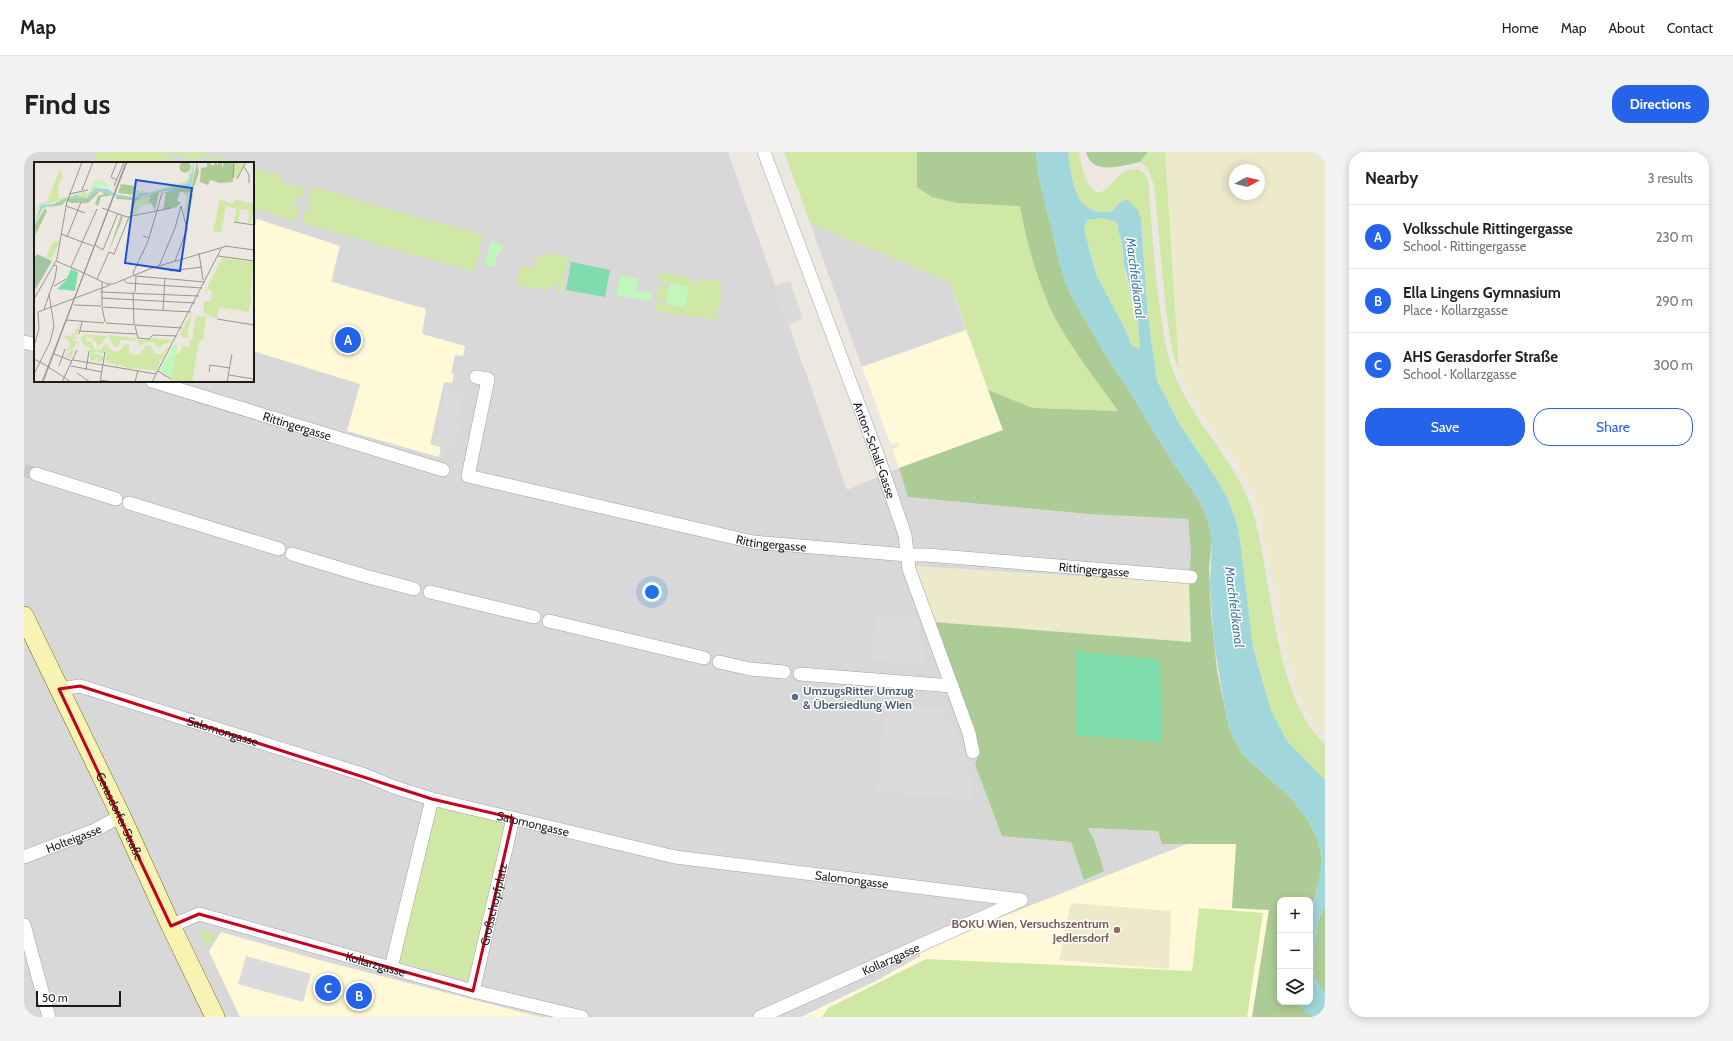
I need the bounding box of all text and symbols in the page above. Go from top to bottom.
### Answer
text: Map [20,16,56,39]
text: Home [1502,19,1539,37]
text: Map [1561,19,1586,37]
text: About [1608,19,1645,37]
text: Contact [1667,19,1713,37]
button: Directions [1612,85,1709,123]
text: Find us [24,87,110,121]
inset map [34,162,254,382]
north arrow [1229,164,1265,200]
text: Nearby [1365,168,1418,188]
text: 3 results [1647,170,1693,186]
text: Volksschule Rittingergasse [1403,220,1573,238]
text: A [1374,229,1382,245]
text: 230 m [1656,229,1693,245]
water label: Marchfeldkanal [1123,236,1149,319]
text: School · Rittingergasse [1403,238,1526,254]
text: Ella Lingens Gymnasium [1403,284,1561,302]
text: B [1374,293,1382,309]
text: 290 m [1655,293,1693,309]
text: Place · Kollarzgasse [1403,302,1508,318]
pin: A [335,325,361,355]
text: AHS Gerasdorfer Straße [1403,348,1558,366]
text: C [1374,357,1382,373]
text: 300 m [1653,357,1693,373]
text: School · Kollarzgasse [1403,366,1517,382]
street label: Anton-Schall-Gasse [851,399,899,500]
street label: Rittingergasse [261,408,333,443]
button: Save [1365,408,1525,446]
button: Share [1533,408,1693,446]
street label: Rittingergasse [735,531,807,554]
street label: Rittingergasse [1058,559,1130,579]
water label: Marchfeldkanal [1222,565,1248,648]
your location [642,582,662,602]
place label: UmzugsRitter Umzug & Übersiedlung Wien [803,683,914,712]
marker: UmzugsRitter Umzug & Übersiedlung Wien [790,692,800,702]
street label: Salomongasse [185,712,260,749]
street label: Gerasdorfer Straße [93,769,147,862]
street label: Salomongasse [495,807,571,839]
street label: Holteigasse [44,820,104,856]
street label: Großschopfplatz [476,861,510,947]
street label: Salomongasse [814,867,889,891]
map controls [1277,897,1313,1005]
button: + [1277,897,1313,933]
place label: BOKU Wien, Versuchszentrum Jedlersdorf [952,916,1109,945]
marker: BOKU Wien, Versuchszentrum Jedlersdorf [1112,925,1122,935]
button: − [1277,933,1313,969]
street label: Kollarzgasse [859,939,922,978]
street label: Kollarzgasse [344,948,407,979]
button: layers [1277,969,1313,1005]
pin: C [315,973,341,1003]
pin: B [346,981,372,1011]
scale bar [36,989,121,1008]
text: 50 m [42,991,68,1005]

